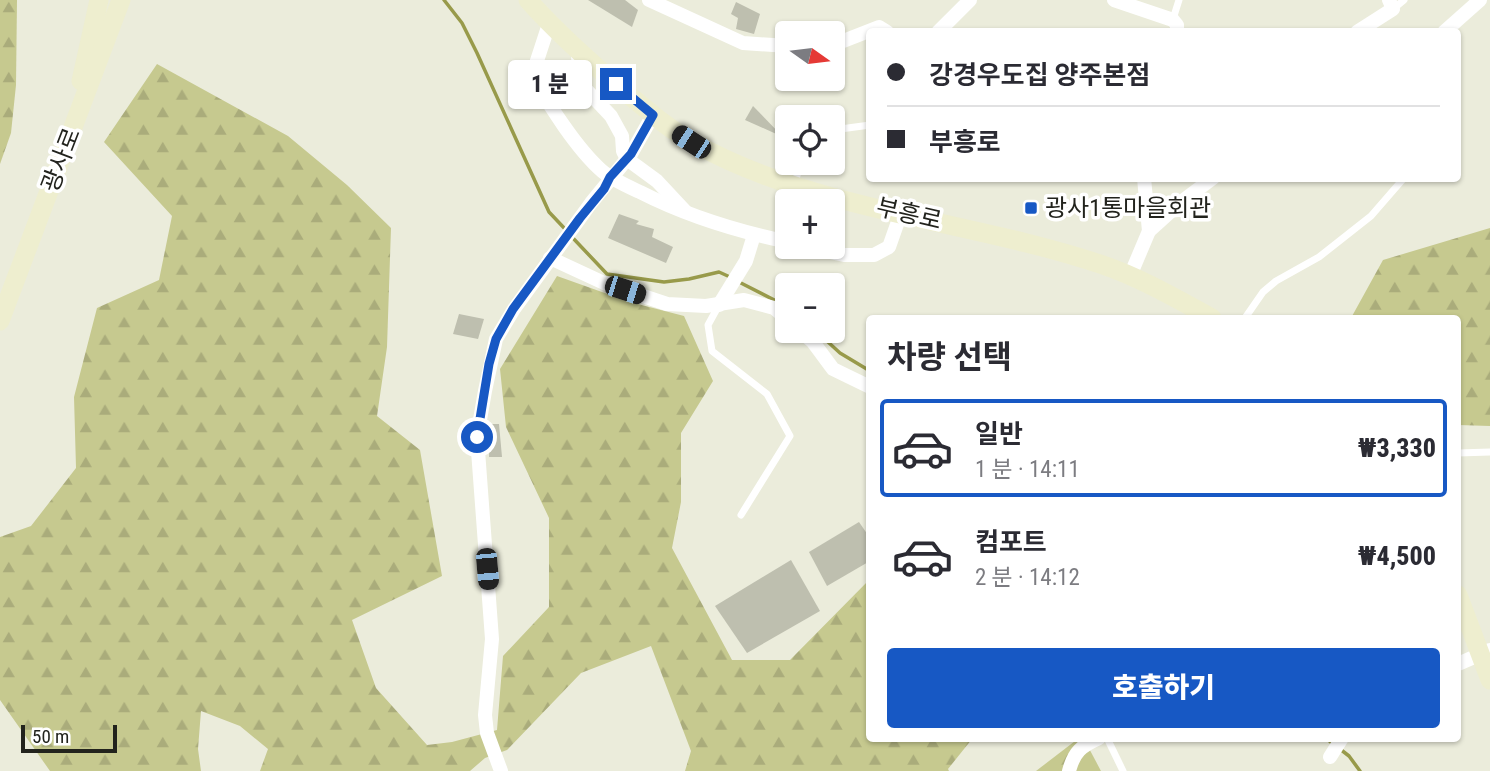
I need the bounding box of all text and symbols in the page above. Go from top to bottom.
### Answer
north arrow [775,21,845,91]
map controls [775,21,845,343]
callout: 1 분 [508,60,592,108]
text: 강경우도집 양주본점 [929,60,1150,90]
route end [600,68,632,100]
text: 1 분 [531,71,569,98]
button: locate [775,105,845,175]
car [668,122,715,162]
street label: 광사로 [36,124,86,196]
text: 부흥로 [929,127,1001,157]
button: + [775,189,845,259]
street label: 부흥로 [874,193,944,235]
place label: 광사1통마을회관 [1045,194,1211,222]
marker: 광사1통마을회관 [1023,200,1039,216]
button: − [775,273,845,343]
car [602,274,649,306]
text: 차량 선택 [887,338,1012,376]
icon: car [891,417,954,480]
text: 일반 [975,419,1023,449]
route start [461,421,493,453]
text: ₩3,330 [1358,433,1436,463]
text: 1 분 · 14:11 [975,456,1080,483]
icon: car [891,525,954,588]
text: 컴포트 [975,527,1047,557]
text: ₩4,500 [1358,541,1436,571]
car [475,547,500,591]
text: 2 분 · 14:12 [975,564,1080,591]
button: 호출하기 [887,648,1440,728]
scale bar [21,722,117,754]
text: 50 m [32,725,69,748]

